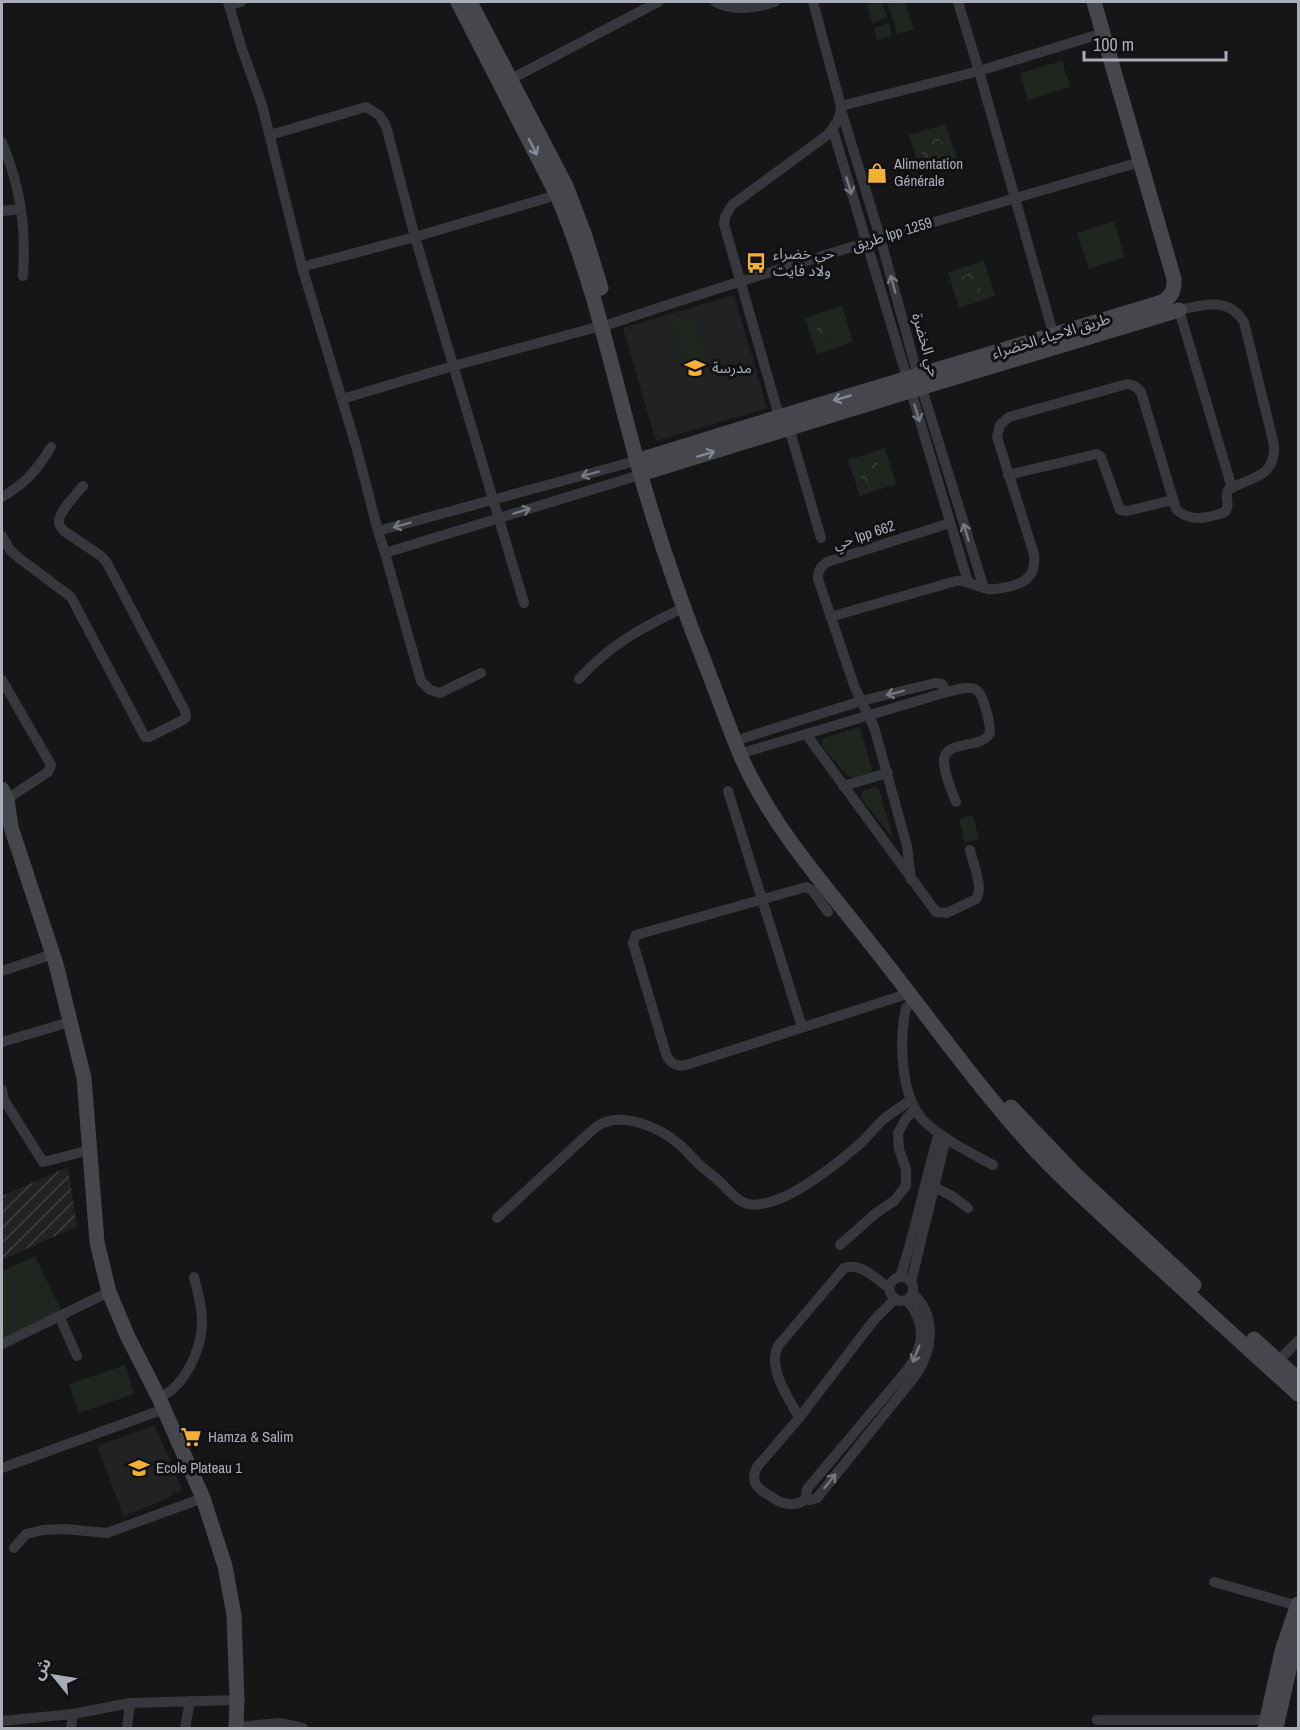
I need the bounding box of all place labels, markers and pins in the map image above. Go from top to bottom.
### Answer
place label: Alimentation Générale [893,153,963,191]
shop icon: Alimentation Générale [865,161,889,185]
place label: حي خضراء ولاد فايت [773,243,835,281]
bus stop icon: حي خضراء ولاد فايت [744,251,768,275]
school or university icon: مدرسة [683,356,707,380]
place label: مدرسة [712,357,752,378]
supermarket icon: Hamza & Salim [179,1425,203,1449]
place label: Hamza & Salim [208,1426,293,1447]
school or university icon: Ecole Plateau 1 [127,1456,151,1480]
place label: Ecole Plateau 1 [156,1457,242,1478]

